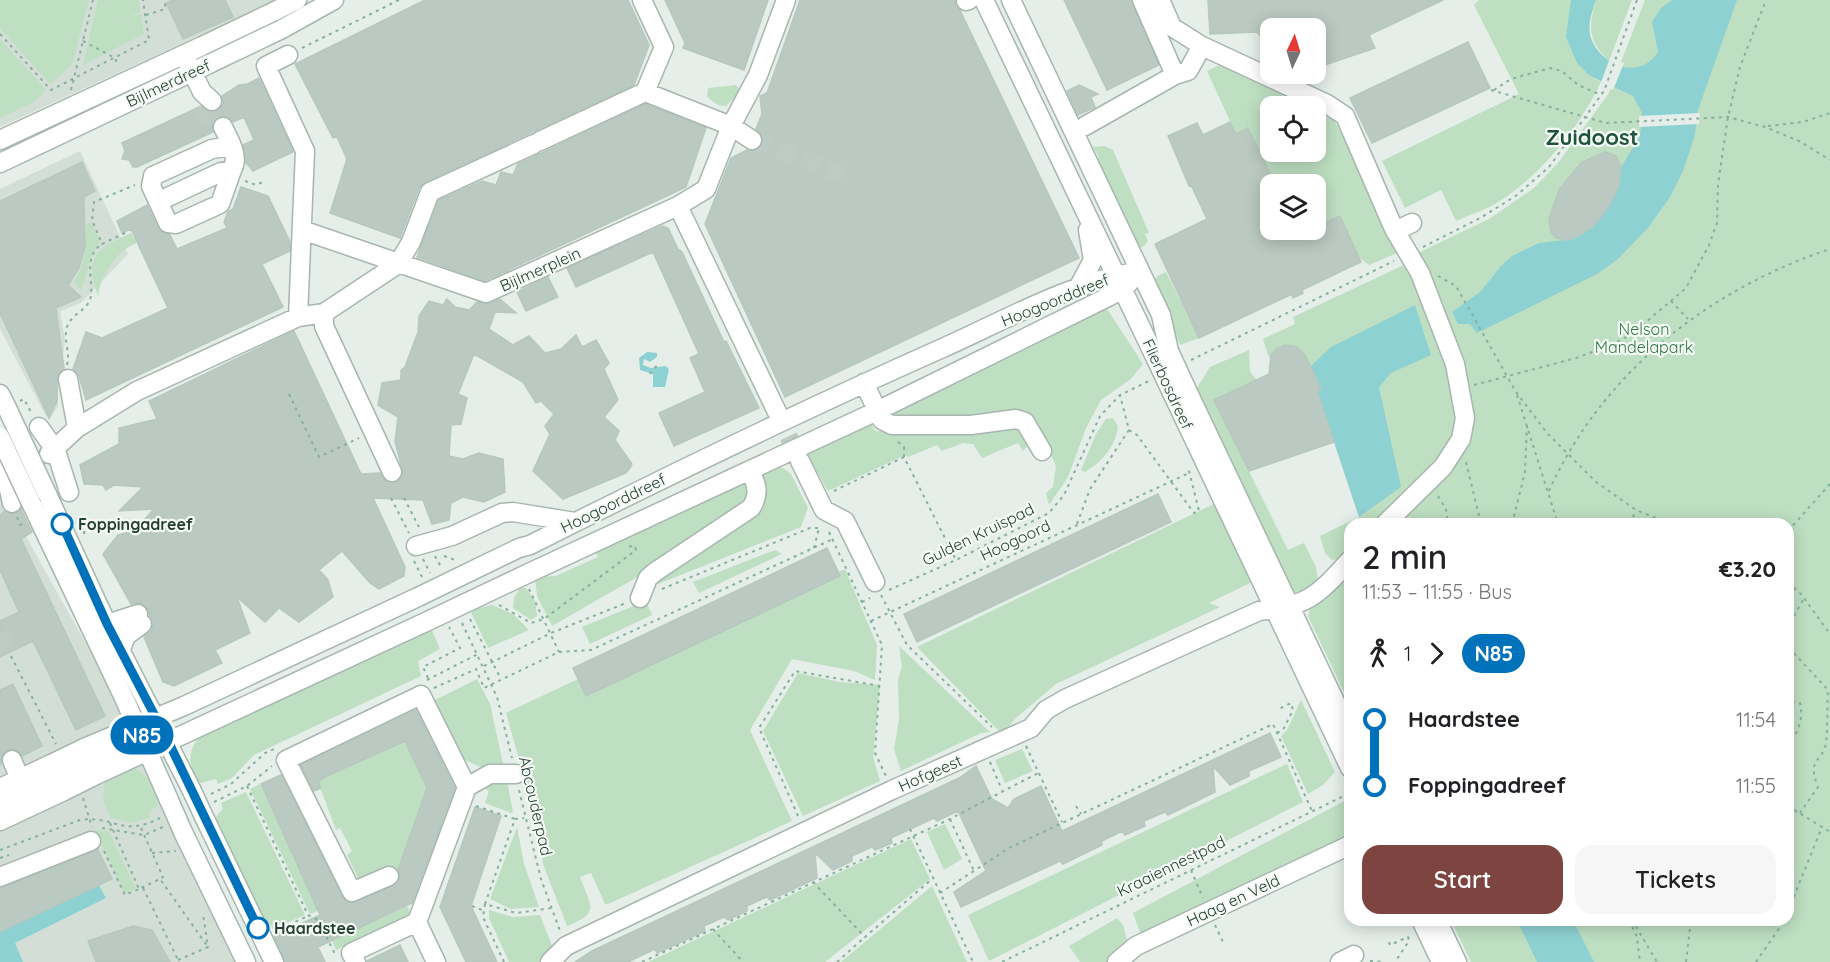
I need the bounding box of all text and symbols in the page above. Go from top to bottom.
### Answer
north arrow [1260,18,1326,84]
map controls [1260,18,1326,240]
street label: Bijlmerdreef [123,55,214,111]
button: locate [1260,96,1326,162]
district label: Zuidoost [1545,123,1639,151]
button: layers [1260,174,1326,240]
street label: Bijlmerplein [496,242,584,296]
street label: Hoogoorddreef [998,269,1112,331]
park label: Nelson Mandelapark [1595,319,1693,357]
street label: Flierbosdreef [1138,336,1198,433]
street label: Hoogoorddreef [557,469,669,537]
street label: Gulden Kruispad [919,498,1037,570]
marker: Foppingadreef [51,513,73,535]
place label: Foppingadreef [78,514,193,534]
street label: Hoogoord [977,515,1053,565]
text: 2 min [1362,536,1447,577]
text: €3.20 [1719,555,1776,583]
text: 11:53 – 11:55 · Bus [1362,579,1512,604]
icon: walk [1362,637,1395,670]
icon: forward [1420,637,1453,670]
text: N85 [1474,640,1513,666]
text: 1 [1404,641,1411,666]
text: Haardstee [1408,705,1520,733]
text: 11:54 [1736,707,1776,732]
line badge: N85 [108,716,176,754]
text: N85 [122,722,162,748]
street label: Hofgeest [895,750,965,796]
street label: Abcouderpad [515,754,557,858]
text: Foppingadreef [1408,771,1566,799]
text: 11:55 [1736,773,1776,798]
street label: Kraaiennestpad [1113,831,1229,901]
button: Start [1362,845,1563,914]
button: Tickets [1575,845,1776,914]
street label: Haag en Veld [1183,870,1283,930]
marker: Haardstee [247,917,269,939]
place label: Haardstee [274,918,355,938]

